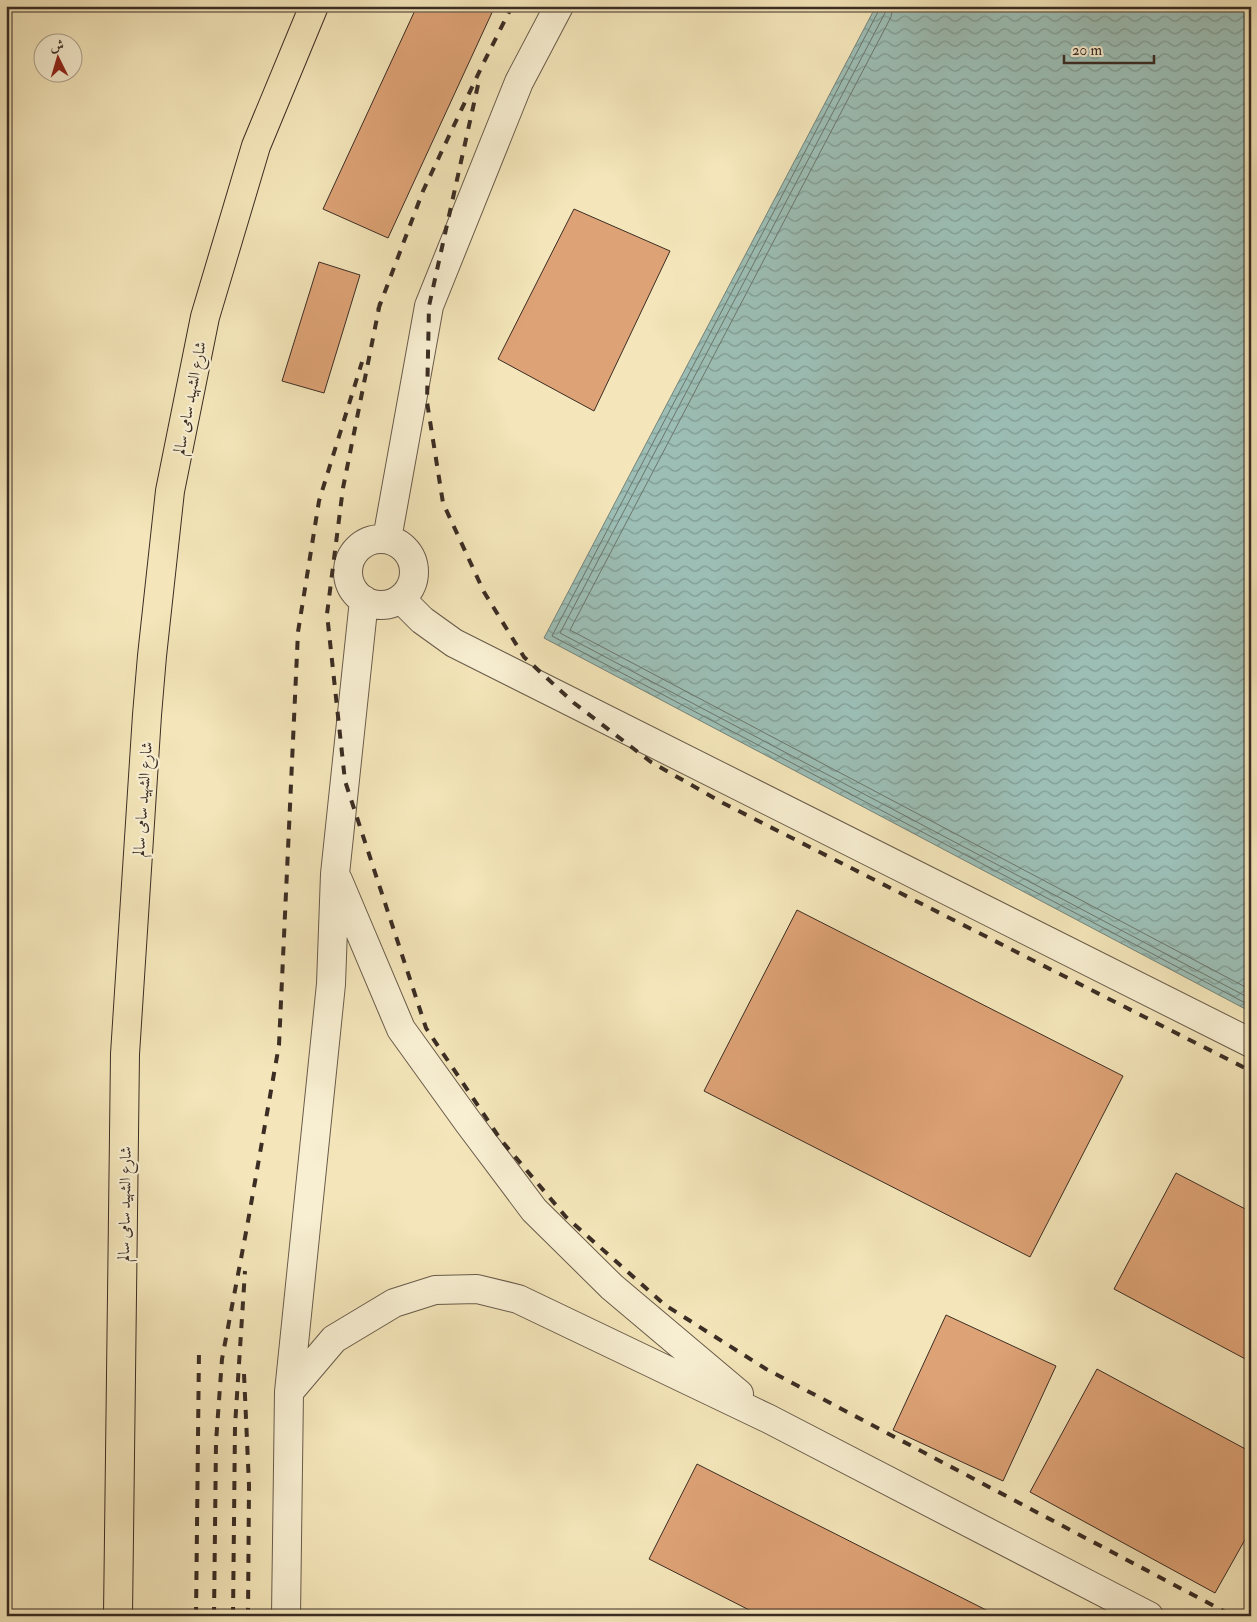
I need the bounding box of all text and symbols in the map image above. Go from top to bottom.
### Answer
north arrow [32,32,82,82]
scale bar [1064,32,1154,64]
text: ش [49,36,65,55]
text: 20 m [1072,41,1102,60]
street label: شارع الشهيد سامى سالم [169,340,215,457]
street label: شارع الشهيد سامى سالم [129,741,161,858]
street label: شارع الشهيد سامى سالم [114,1146,140,1262]

